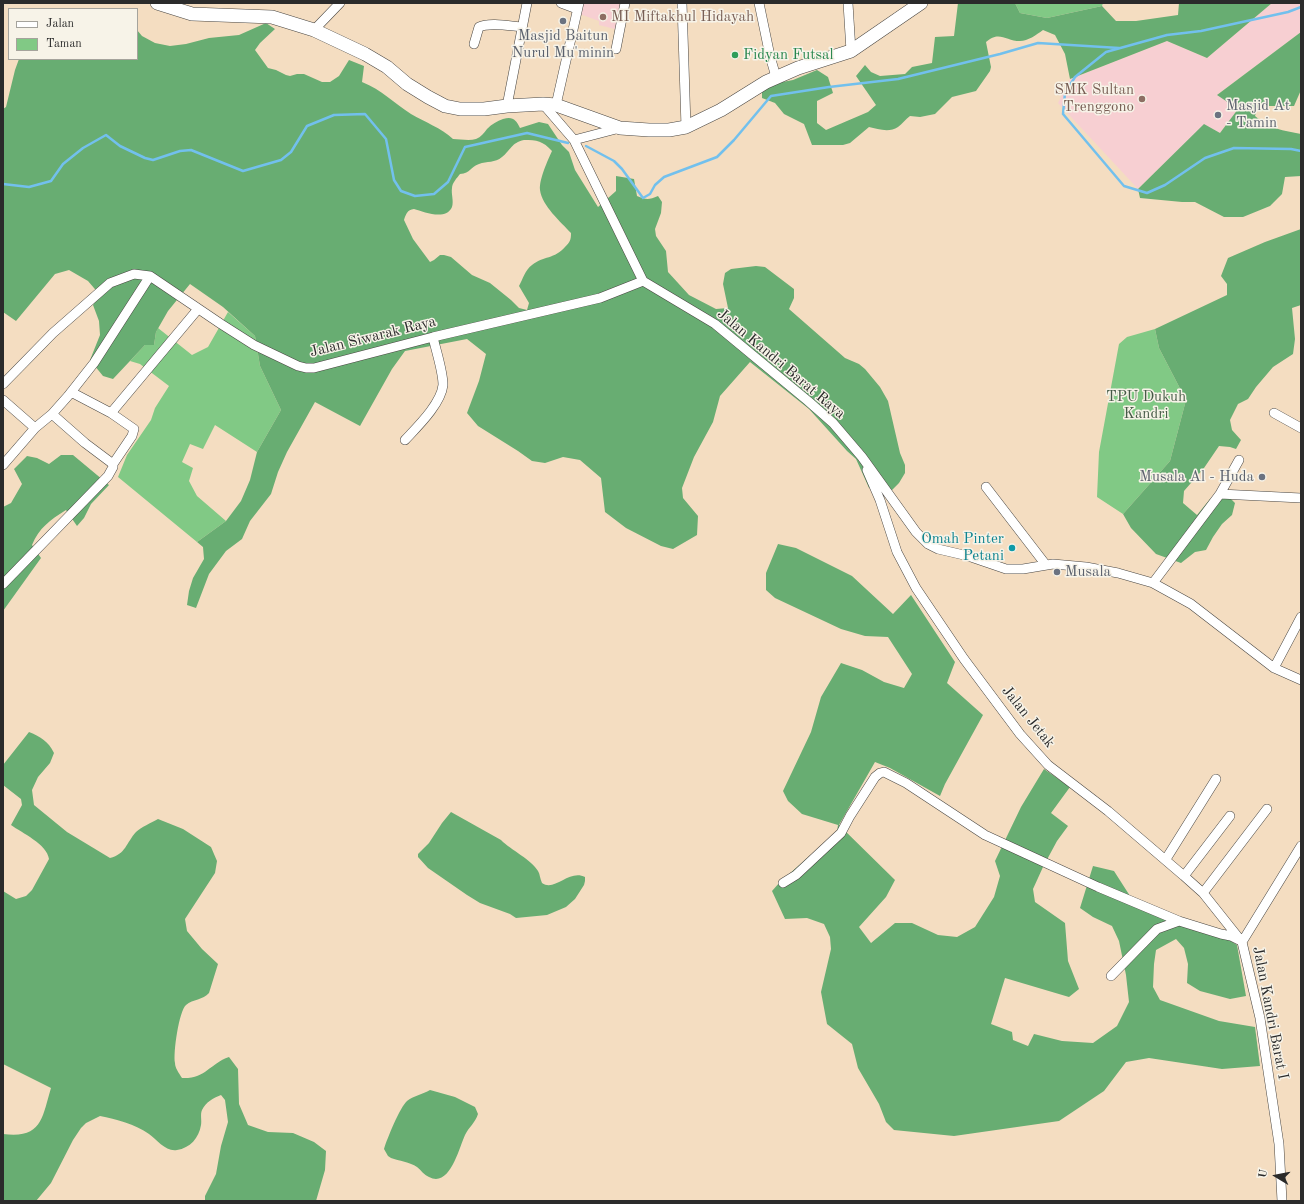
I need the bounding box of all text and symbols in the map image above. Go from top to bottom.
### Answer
legend [8,8,138,60]
place label: MI Miftakhul Hidayah [611,8,754,26]
marker: MI Miftakhul Hidayah [598,12,608,22]
marker: Masjid Baitun Nurul Mu'minin [558,16,568,26]
text: Jalan [46,18,74,30]
place label: Masjid Baitun Nurul Mu'minin [512,27,614,62]
text: Taman [46,38,82,50]
place label: Fidyan Futsal [743,46,834,64]
marker: Fidyan Futsal [730,50,740,60]
place label: SMK Sultan Trenggono [1054,81,1134,116]
marker: SMK Sultan Trenggono [1137,94,1147,104]
place label: Masjid At - Tamin [1226,97,1290,132]
marker: Masjid At - Tamin [1213,110,1223,120]
street label: Jalan Kandri Barat Raya [713,305,849,423]
street label: Jalan Siwarak Raya [308,313,438,361]
park label: TPU Dukuh Kandri [1106,388,1186,423]
place label: Musala Al - Huda [1139,468,1254,486]
marker: Musala Al - Huda [1257,472,1267,482]
place label: Omah Pinter Petani [921,530,1004,565]
marker: Omah Pinter Petani [1007,543,1017,553]
place label: Musala [1065,563,1111,581]
marker: Musala [1052,567,1062,577]
street label: Jalan Jetak [997,682,1059,752]
street label: Jalan Kandri Barat I [1248,945,1292,1081]
north arrow [1256,1156,1296,1196]
text: U [1258,1169,1270,1179]

